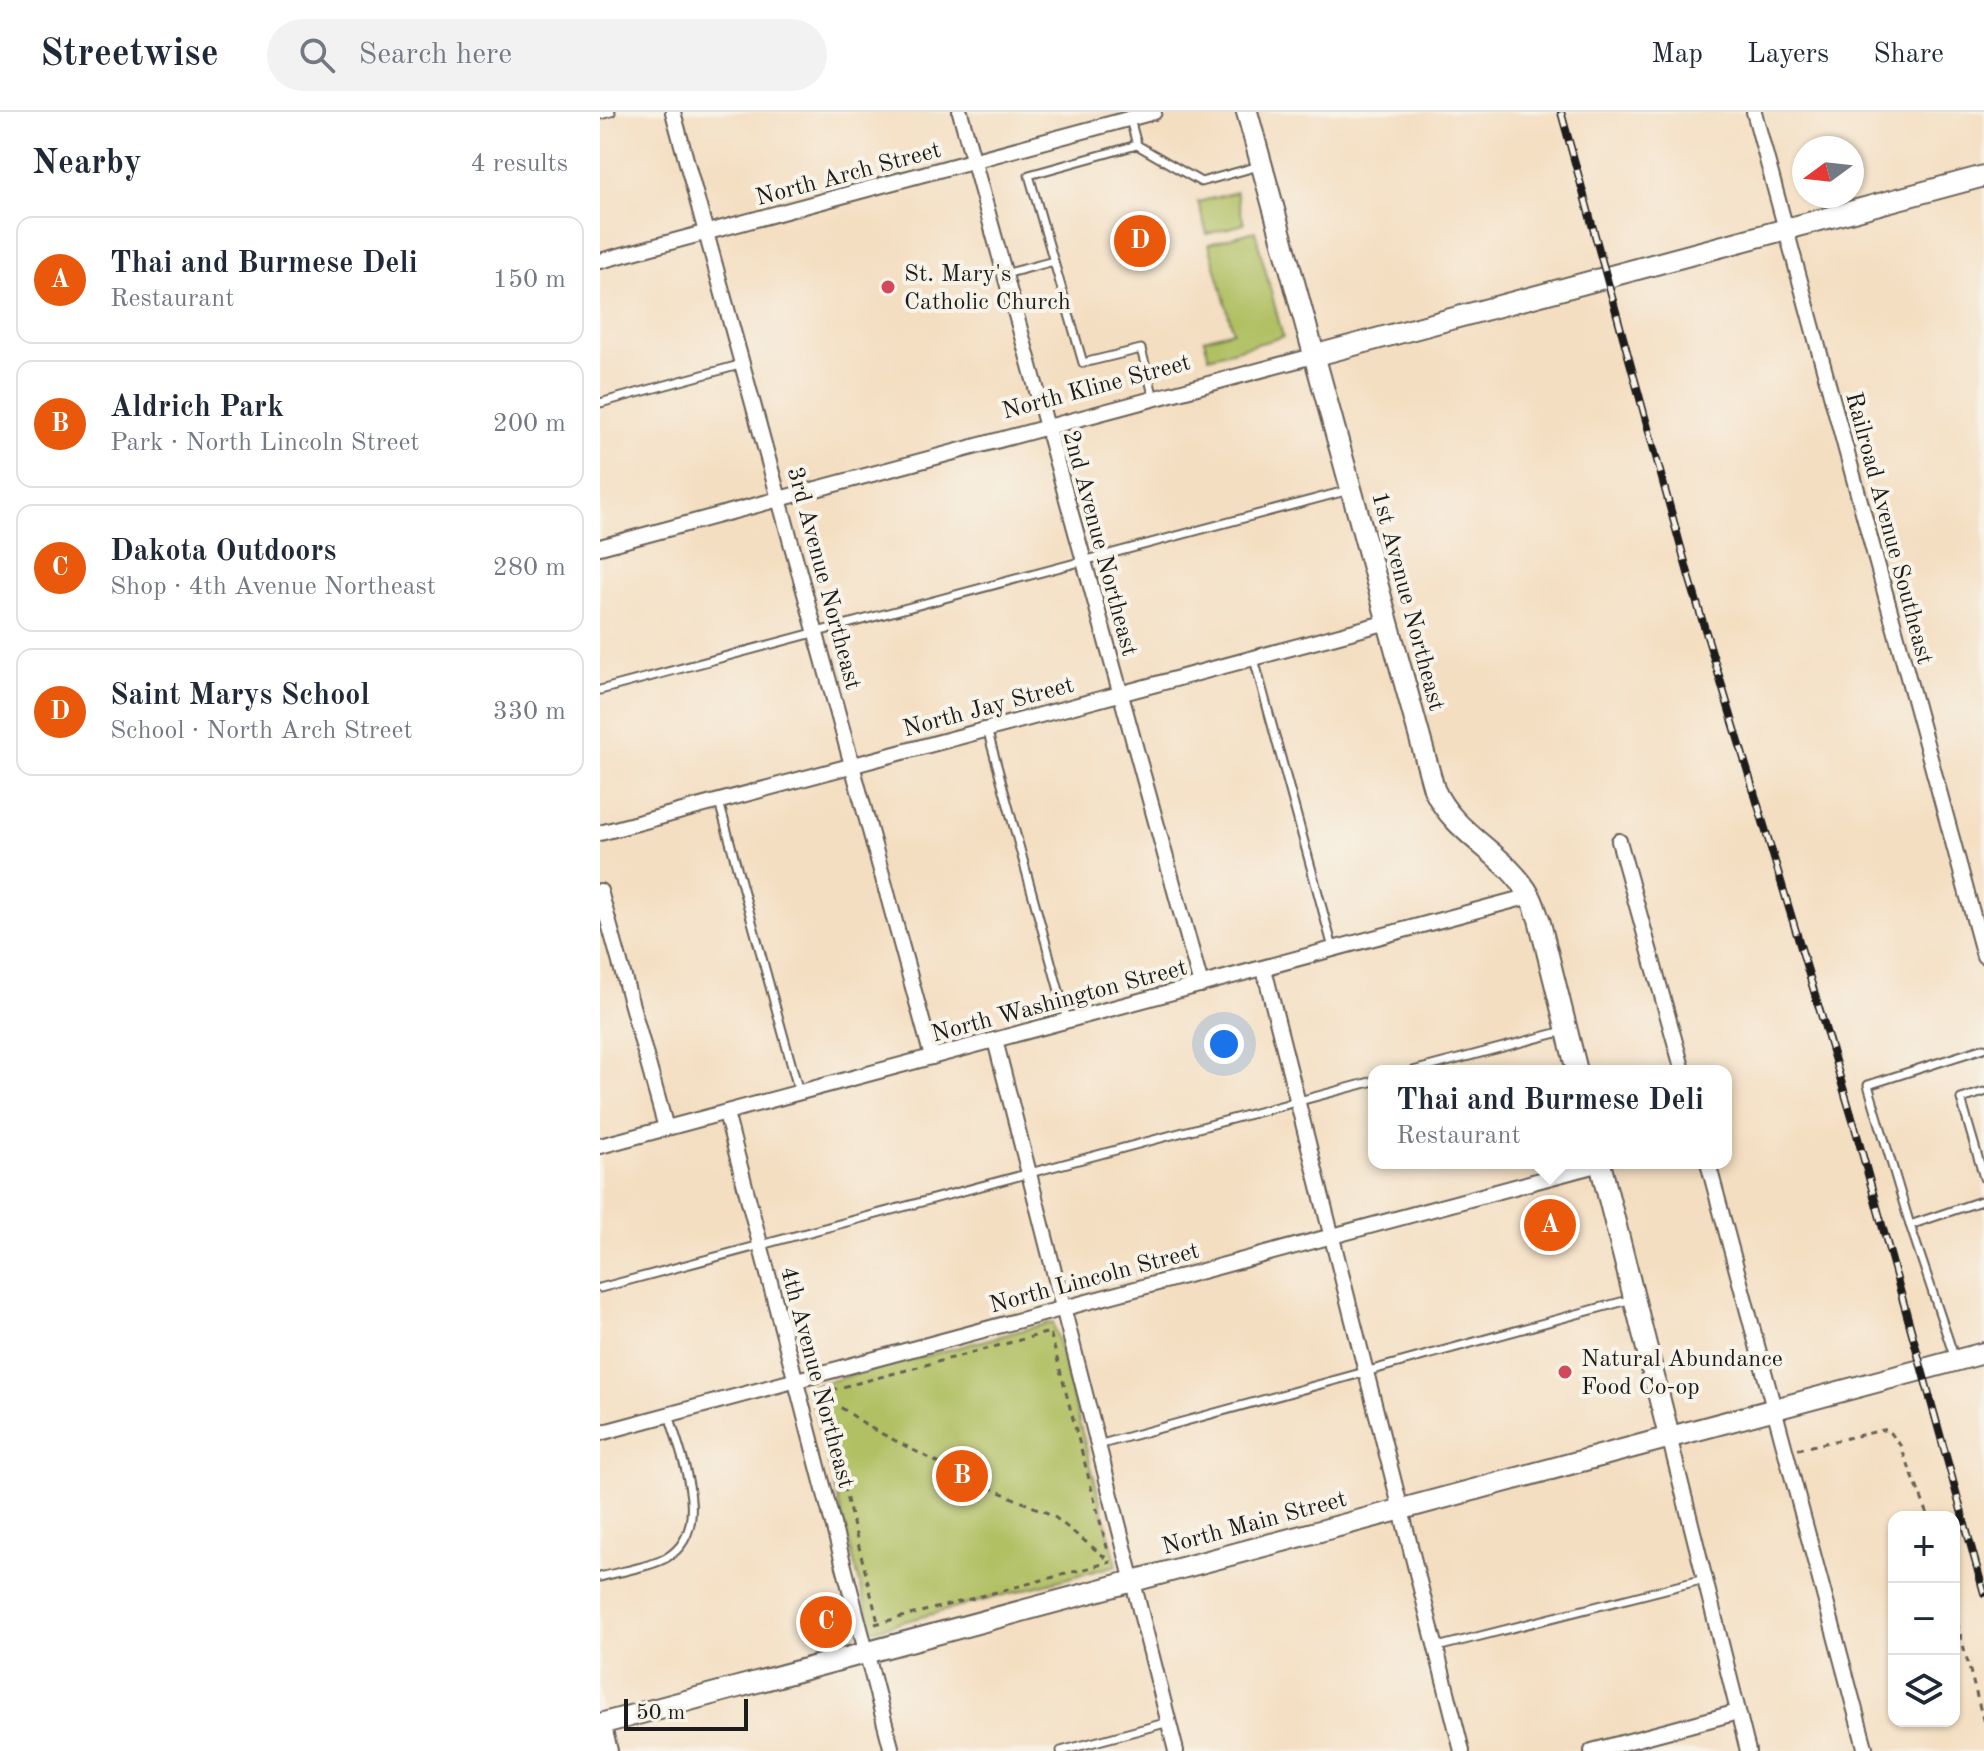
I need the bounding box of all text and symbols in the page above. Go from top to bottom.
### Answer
search box [267,19,827,91]
icon: search [295,33,339,77]
text: Streetwise [40,36,219,74]
text: Search here [359,40,512,70]
text: Map [1651,41,1703,69]
text: Layers [1747,41,1829,69]
text: Share [1873,41,1944,69]
north arrow [1792,136,1864,208]
street label: North Arch Street [753,139,944,211]
text: Nearby [32,147,142,181]
text: 4 results [470,151,568,177]
pin: D [1114,211,1166,271]
text: Thai and Burmese Deli [110,249,418,279]
place label: St. Mary's Catholic Church [904,263,1071,315]
text: A [50,267,70,293]
text: 150 m [493,267,566,293]
marker: St. Mary's Catholic Church [879,278,897,296]
text: Restaurant [110,286,234,312]
street label: North Kline Street [1000,351,1193,425]
street label: Railroad Avenue Southeast [1840,390,1936,667]
text: Aldrich Park [110,393,284,423]
text: B [51,411,69,437]
text: 200 m [493,411,566,437]
street label: 2nd Avenue Northeast [1057,428,1141,659]
text: Park · North Lincoln Street [110,430,419,456]
street label: 3rd Avenue Northeast [782,465,864,692]
street label: 1st Avenue Northeast [1366,489,1448,714]
text: Dakota Outdoors [110,537,336,567]
text: C [51,555,69,581]
text: 280 m [493,555,566,581]
text: Shop · 4th Avenue Northeast [110,574,436,600]
street label: North Jay Street [900,674,1077,742]
text: Saint Marys School [110,681,370,711]
text: D [50,699,70,725]
text: 330 m [493,699,566,725]
text: School · North Arch Street [110,718,413,744]
street label: North Washington Street [929,956,1190,1048]
your location [1204,1024,1244,1064]
popup [1368,1065,1732,1169]
text: Thai and Burmese Deli [1396,1086,1704,1116]
text: Restaurant [1396,1123,1521,1149]
pin: A [1524,1195,1576,1255]
street label: North Lincoln Street [987,1239,1202,1318]
street label: 4th Avenue Northeast [775,1264,857,1491]
place label: Natural Abundance Food Co-op [1581,1348,1783,1400]
marker: Natural Abundance Food Co-op [1556,1363,1574,1381]
pin: B [936,1446,988,1506]
street label: North Main Street [1160,1488,1349,1560]
map controls [1888,1511,1960,1727]
button: + [1888,1511,1960,1583]
button: − [1888,1583,1960,1655]
pin: C [800,1592,852,1652]
button: layers [1888,1655,1960,1727]
scale bar [624,1695,748,1731]
text: 50 m [636,1702,685,1724]

